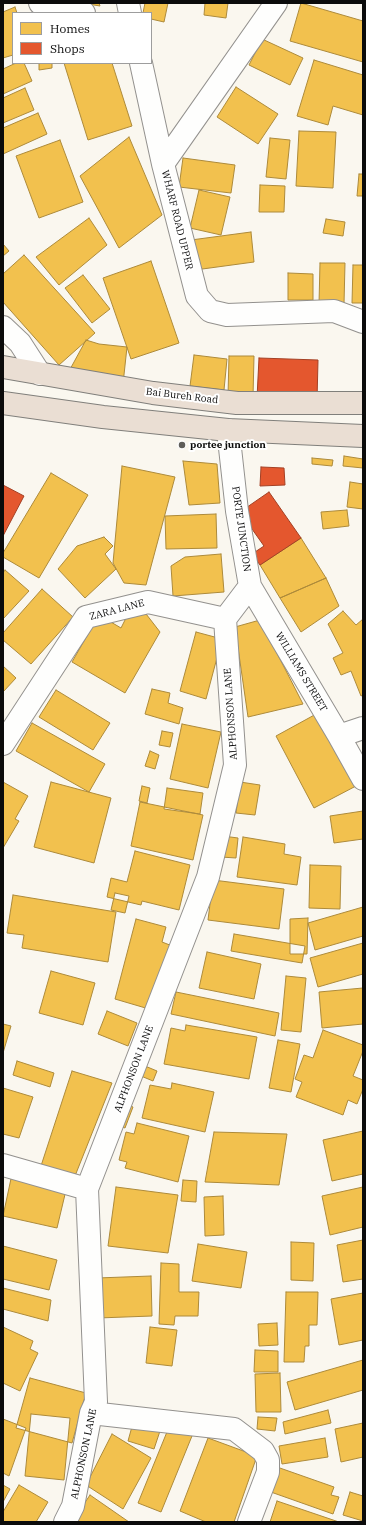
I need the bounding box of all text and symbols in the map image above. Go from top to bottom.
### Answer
legend [12,12,152,64]
text: Homes [50,21,90,36]
text: Shops [50,41,85,56]
street label: WHARF ROAD UPPER [159,169,195,271]
street label: Bai Bureh Road [145,386,219,406]
place label: portee junction [190,439,266,451]
marker: portee junction [177,440,187,450]
street label: PORTE JUNCTION [229,485,253,573]
street label: ZARA LANE [88,597,146,623]
street label: WILLIAMS STREET [273,630,329,714]
street label: ALPHONSON LANE [222,668,240,760]
street label: ALPHONSON LANE [112,1024,156,1114]
street label: ALPHONSON LANE [69,1408,99,1500]

